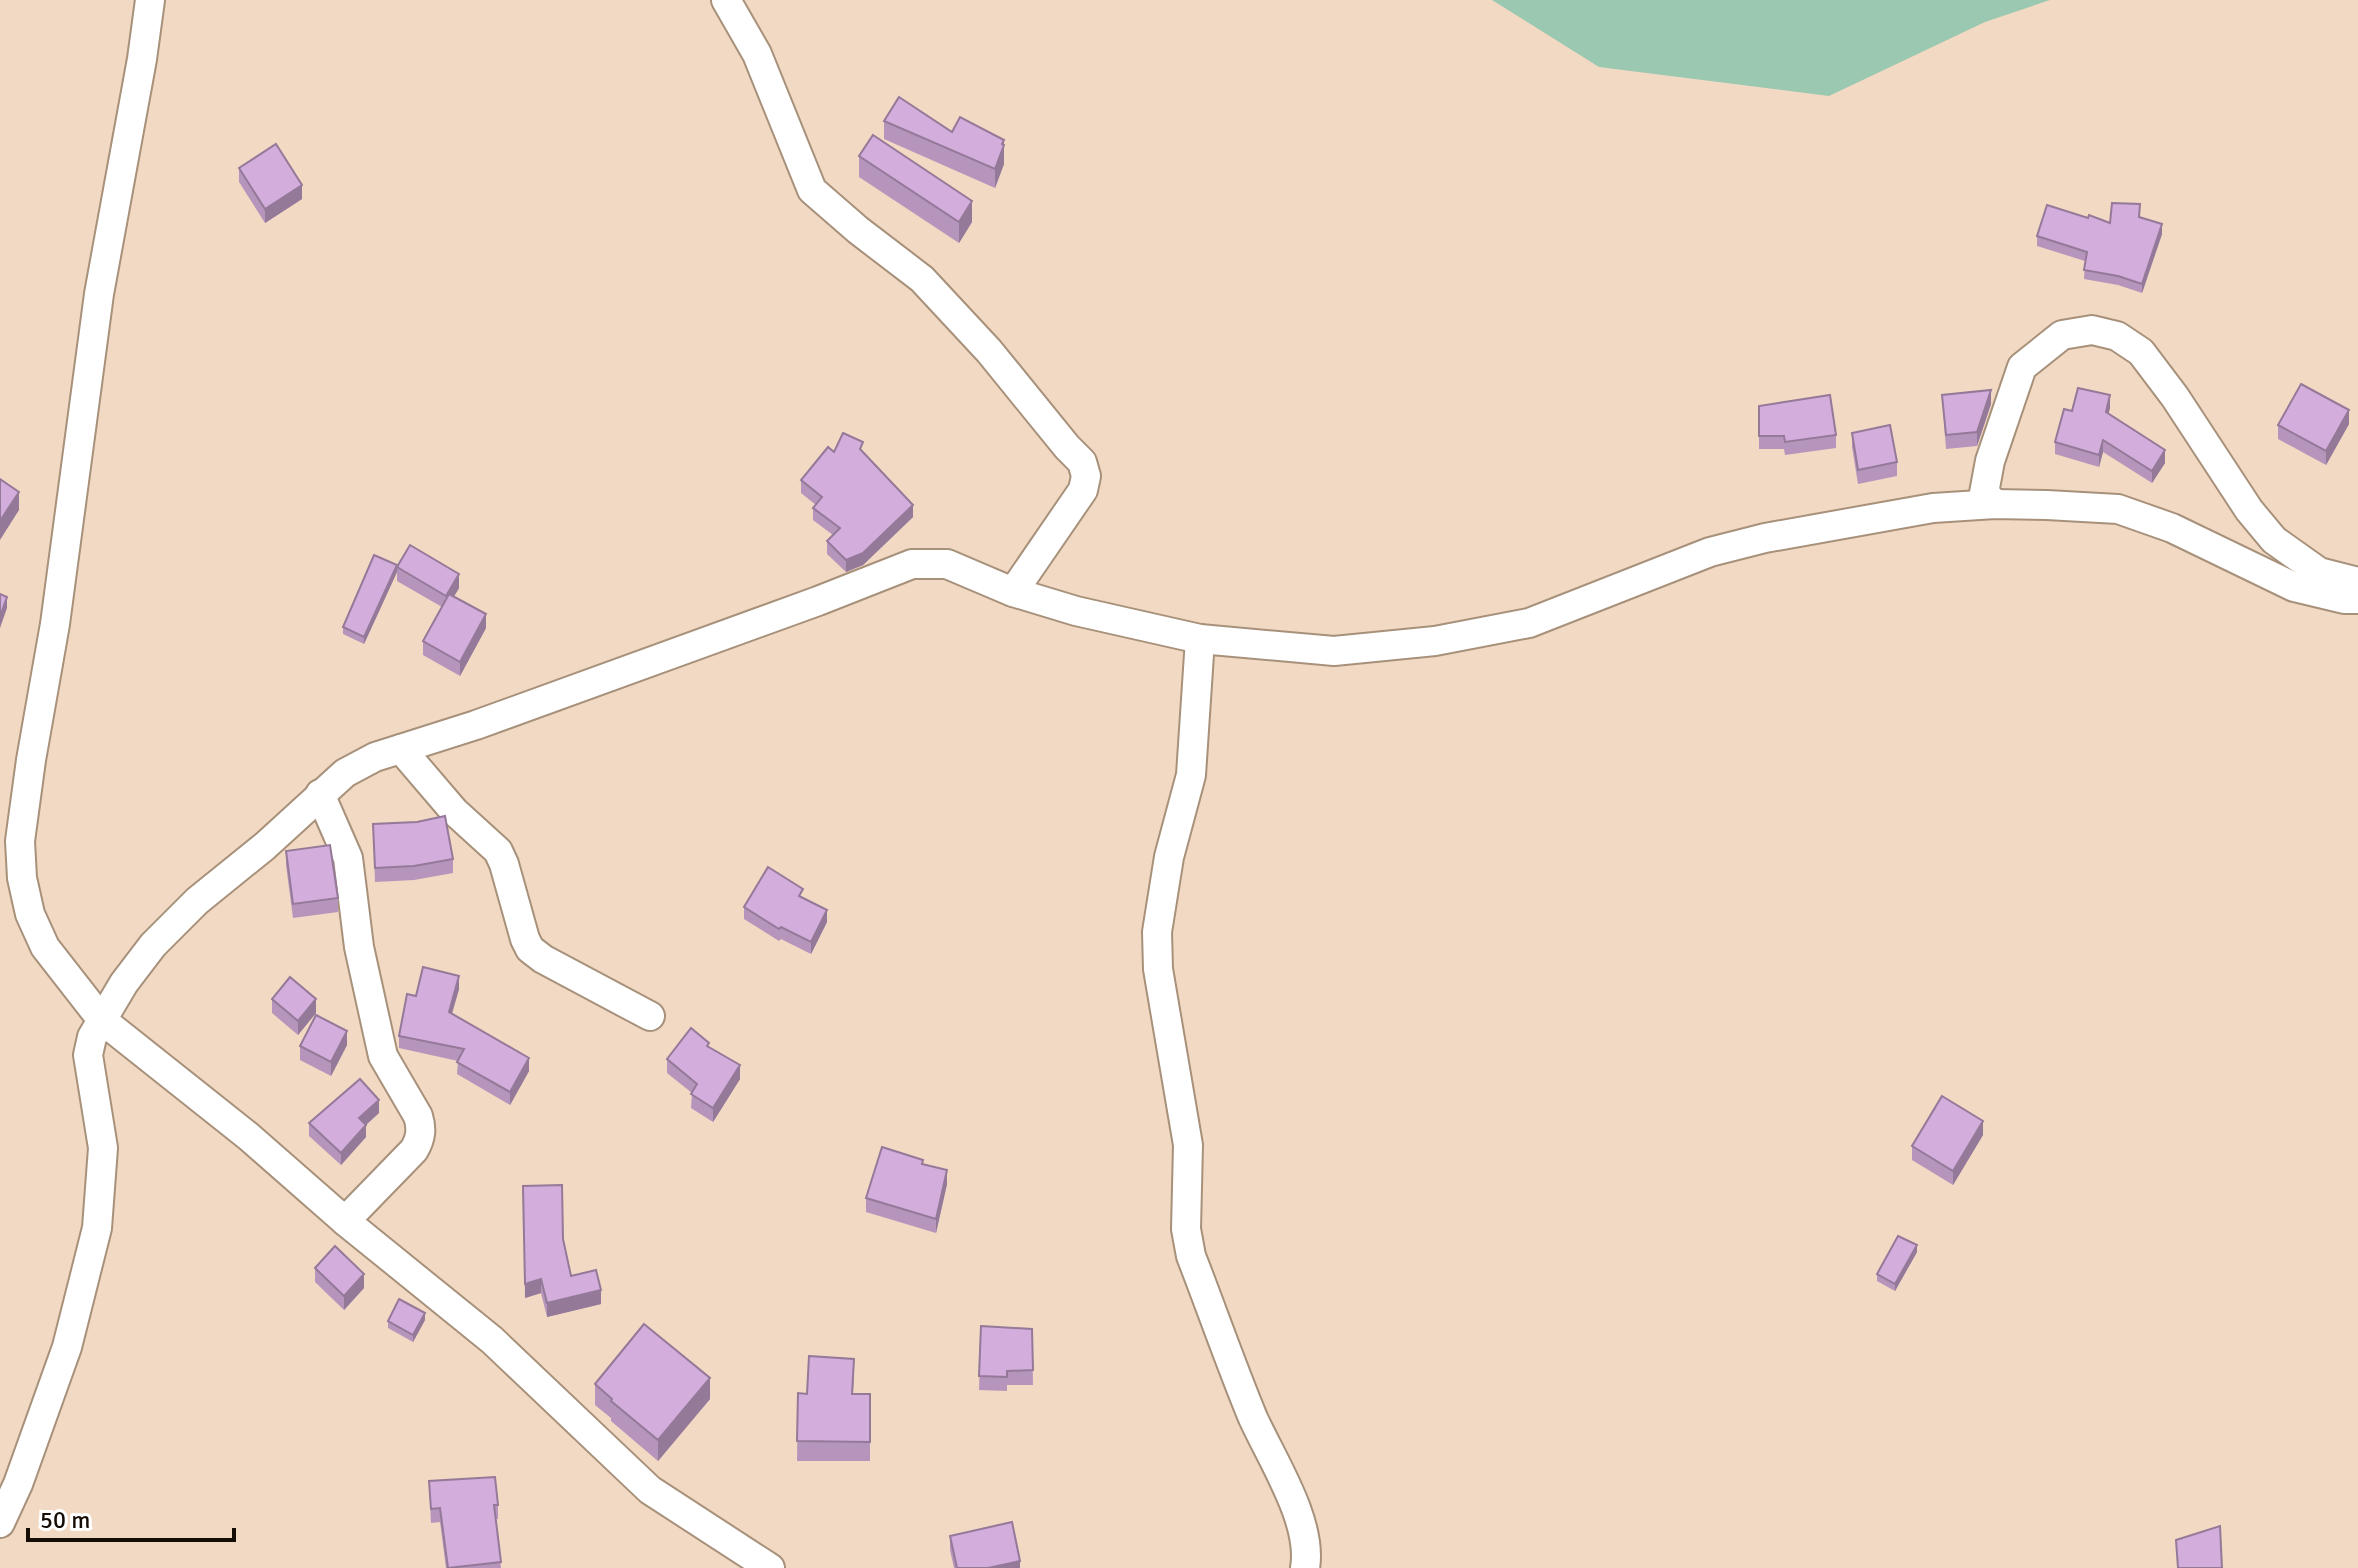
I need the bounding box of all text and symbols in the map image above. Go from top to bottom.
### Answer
scale bar [28,1492,234,1542]
text: 50 m [40,1505,90,1535]

